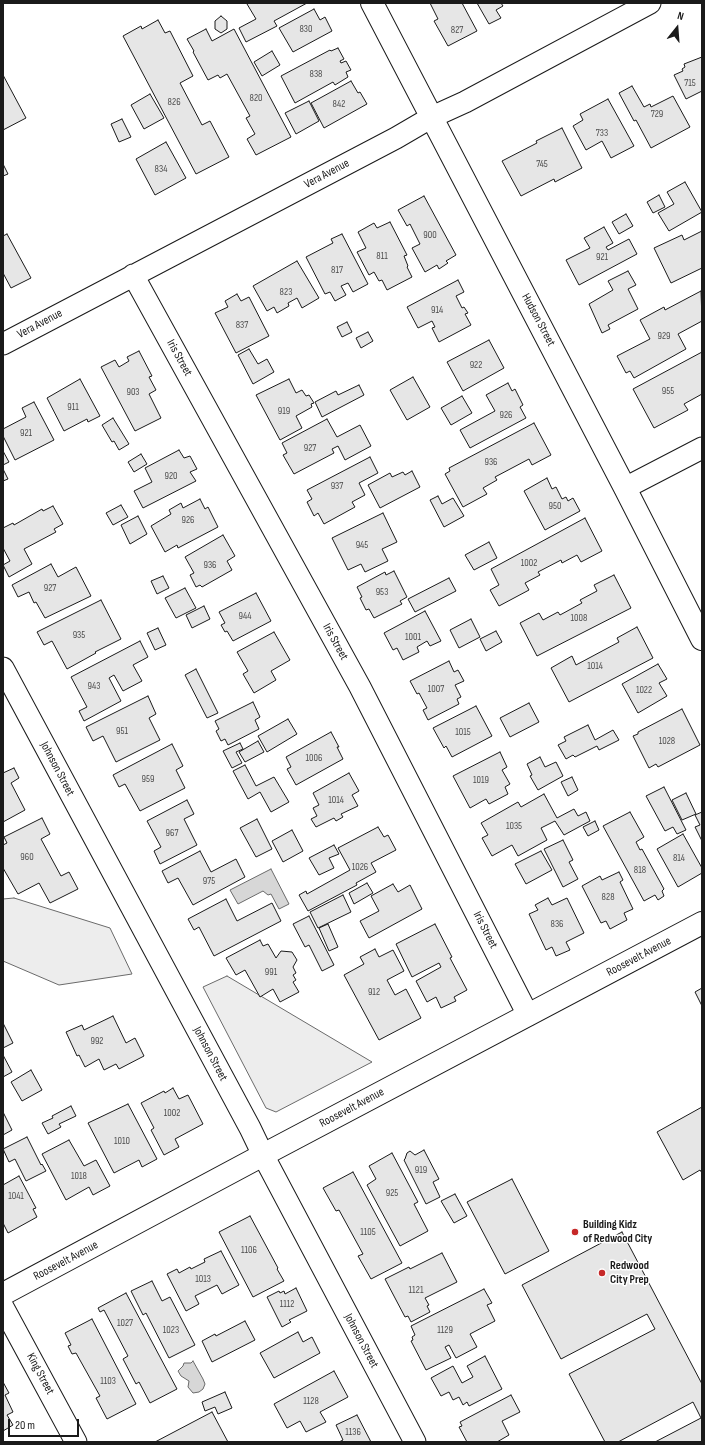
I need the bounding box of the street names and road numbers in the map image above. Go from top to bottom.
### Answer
street label: Vera Avenue [302,156,352,192]
street label: Hudson Street [518,291,558,349]
street label: Vera Avenue [15,306,65,342]
street label: Iris Street [163,337,195,379]
street label: Iris Street [319,621,351,663]
street label: Johnson Street [37,739,77,799]
street label: Iris Street [470,909,500,951]
street label: Roosevelt Avenue [604,934,674,980]
street label: Johnson Street [190,1024,230,1084]
street label: Roosevelt Avenue [317,1085,387,1131]
street label: Roosevelt Avenue [31,1238,101,1284]
street label: Johnson Street [341,1311,381,1371]
street label: King Street [23,1351,57,1397]

